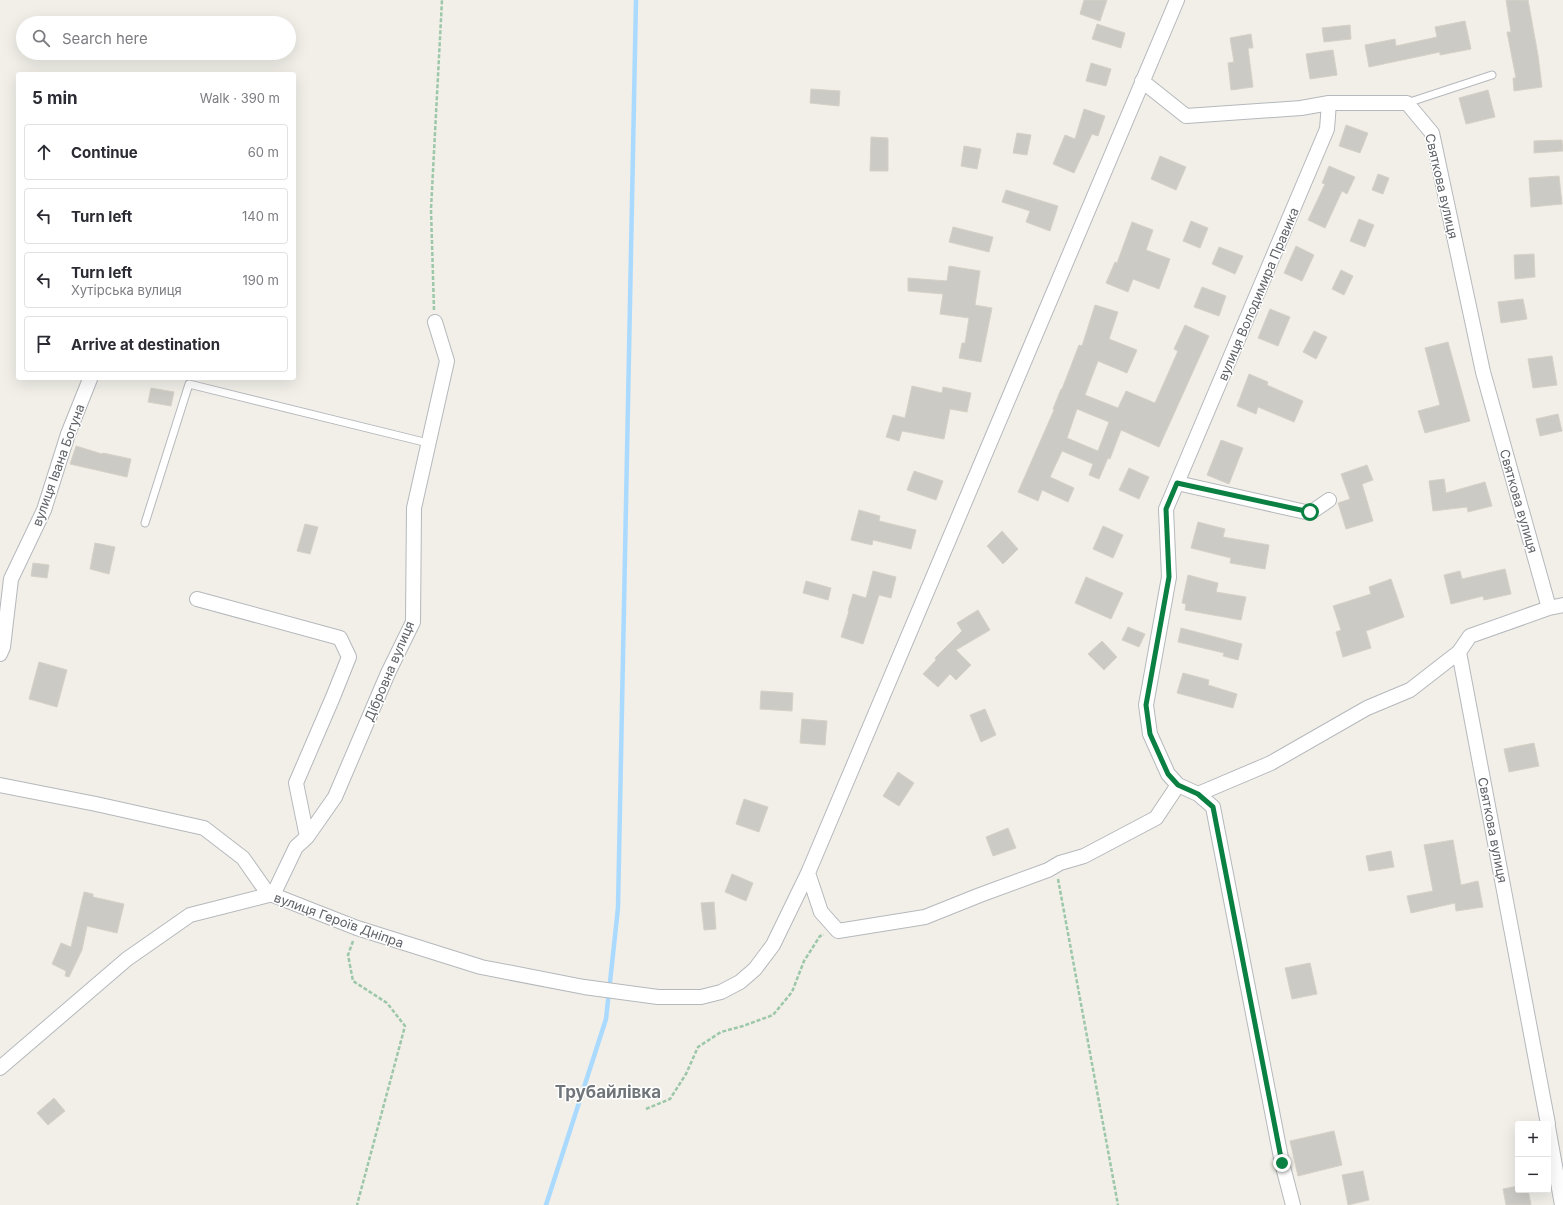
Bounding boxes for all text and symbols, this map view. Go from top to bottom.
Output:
search box [16,16,296,60]
icon: search [30,27,52,49]
text: Search here [62,29,148,48]
text: 5 min [32,88,78,108]
text: Walk · 390 m [200,90,280,106]
street label: Святкова вулиця [1422,132,1462,240]
icon: ahead [33,141,55,163]
text: Continue [71,143,138,162]
text: 60 m [248,144,279,160]
icon: left [33,205,55,227]
street label: вулиця Володимира Правика [1214,205,1302,383]
text: Turn left [71,207,132,226]
text: 140 m [242,208,279,224]
text: Turn left [71,263,132,282]
icon: left [33,269,55,291]
text: 190 m [242,272,279,288]
text: Хутірська вулиця [71,282,182,298]
icon: arrive [33,333,55,355]
text: Arrive at destination [71,335,220,354]
street label: вулиця Івана Богуна [28,402,88,528]
street label: Святкова вулиця [1497,447,1541,555]
route start [1301,503,1319,521]
street label: Дібровна вулиця [361,618,417,724]
street label: Святкова вулиця [1475,776,1511,884]
street label: вулиця Героїв Дніпра [272,889,406,951]
district label: Трубайлівка [555,1082,661,1102]
map controls [1515,1121,1551,1193]
button: + [1515,1121,1551,1157]
route end [1273,1154,1291,1172]
button: − [1515,1157,1551,1193]

